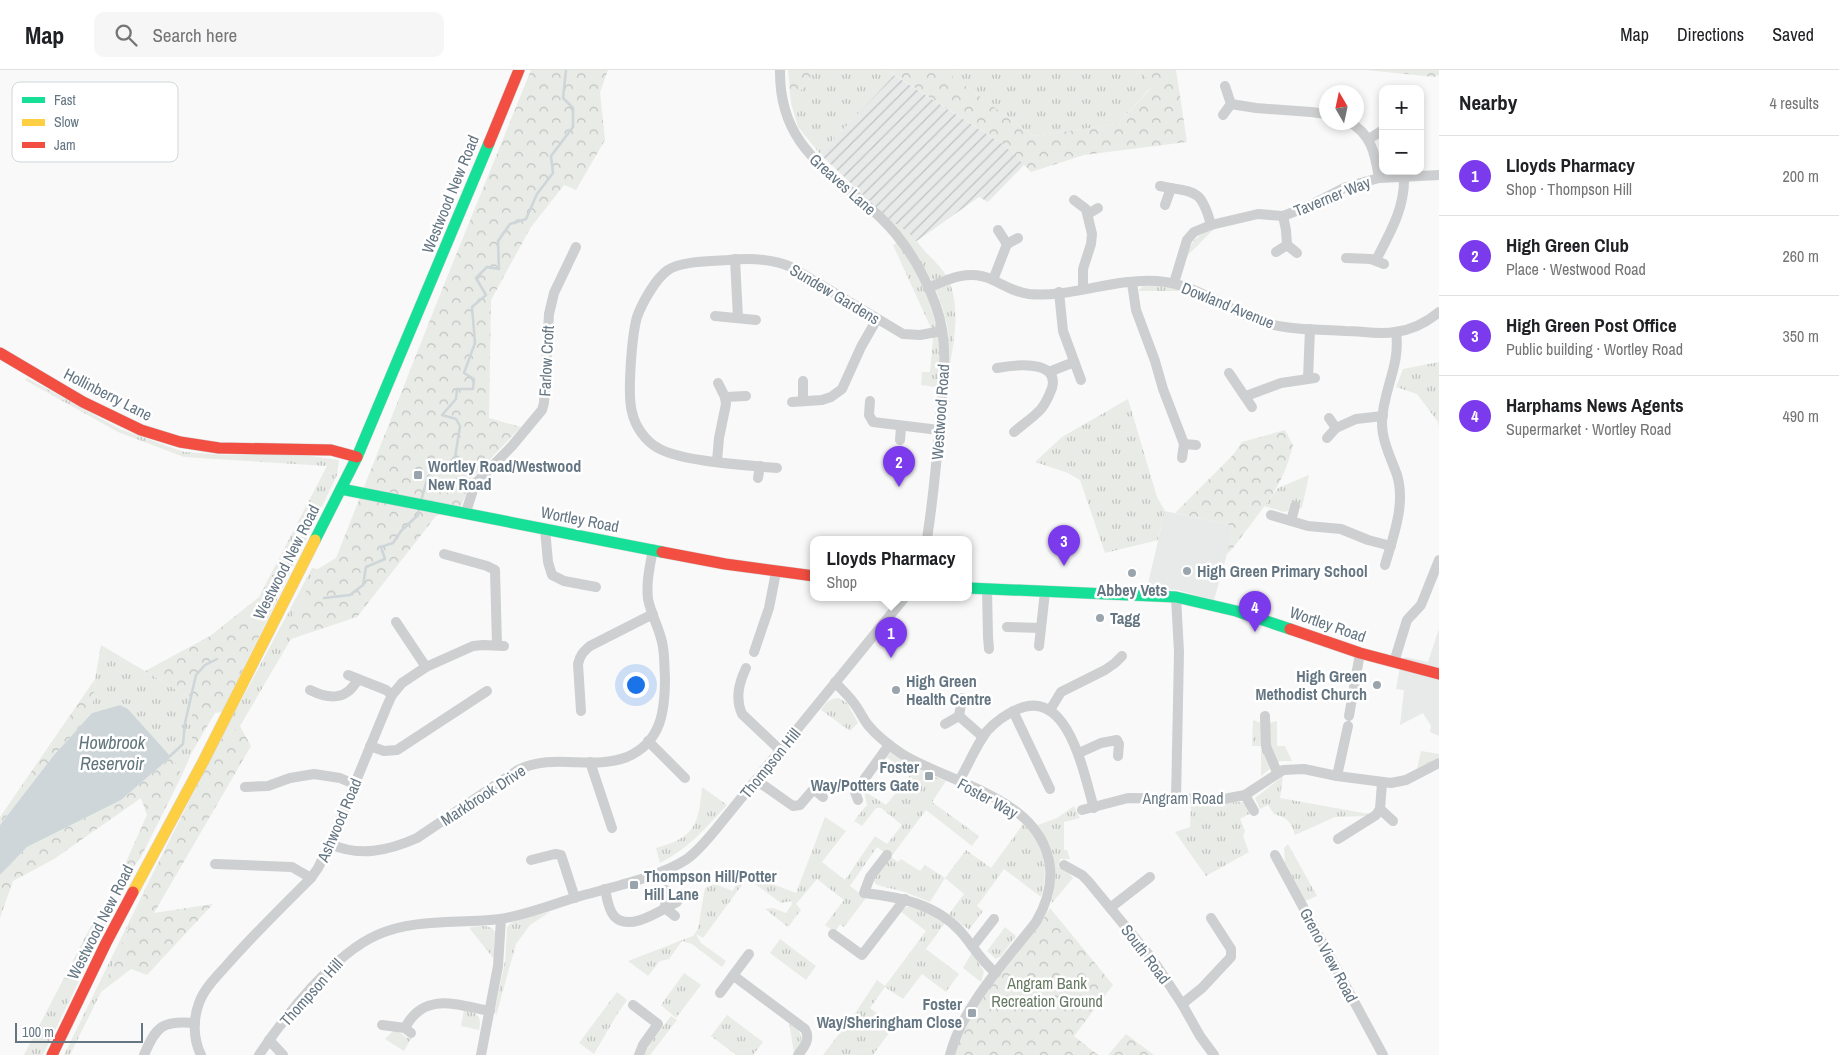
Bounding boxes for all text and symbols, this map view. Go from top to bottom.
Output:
search box [94,12,444,57]
text: Map [25,19,64,51]
icon: search [112,21,140,49]
text: Search here [152,22,237,48]
text: Map [1620,22,1649,47]
text: Directions [1677,22,1744,47]
text: Saved [1772,22,1814,47]
legend [12,82,178,162]
north arrow [1319,85,1364,130]
map controls [1379,85,1424,175]
button: + [1379,85,1424,130]
text: Nearby [1459,88,1517,117]
text: Fast [54,91,76,109]
text: 4 results [1769,92,1819,114]
text: Slow [54,113,80,131]
button: − [1379,130,1424,175]
street label: Westwood New Road [416,132,484,256]
text: Jam [54,136,76,154]
street label: Greaves Lane [805,148,881,220]
text: Lloyds Pharmacy [1506,152,1635,178]
text: 1 [1471,165,1479,187]
text: 200 m [1783,165,1819,187]
street label: Taverner Way [1290,171,1374,221]
text: Shop · Thompson Hill [1506,178,1632,200]
text: High Green Club [1506,232,1629,258]
text: 2 [1471,245,1479,267]
text: 260 m [1783,245,1819,267]
street label: Sundew Gardens [786,258,884,330]
text: Place · Westwood Road [1506,258,1646,280]
street label: Dowland Avenue [1178,276,1278,334]
text: High Green Post Office [1506,312,1677,338]
street label: Farlow Croft [533,325,559,397]
text: 3 [1471,325,1479,347]
text: 350 m [1783,325,1819,347]
text: Public building · Wortley Road [1506,338,1683,360]
street label: Hollinberry Lane [60,362,156,426]
street label: Westwood Road [926,363,954,461]
text: Harphams News Agents [1506,392,1684,418]
text: 4 [1471,405,1479,427]
text: 490 m [1783,405,1819,427]
text: Supermarket · Wortley Road [1506,418,1671,440]
pin: 2 [883,446,915,487]
place label: Wortley Road/Westwood New Road [428,455,581,495]
marker: Wortley Road/Westwood New Road [412,469,424,481]
street label: Westwood New Road [248,501,324,623]
street label: Wortley Road [539,501,621,537]
pin: 3 [1048,525,1080,566]
popup [810,536,972,601]
text: Lloyds Pharmacy [826,545,956,571]
place label: High Green Primary School [1197,560,1368,582]
marker: High Green Primary School [1181,565,1193,577]
marker: Abbey Vets [1126,567,1138,579]
text: Shop [826,571,857,593]
place label: Abbey Vets [1097,579,1167,601]
pin: 4 [1239,591,1271,632]
street label: Wortley Road [1287,601,1369,647]
place label: Tagg [1110,607,1140,629]
marker: Tagg [1094,612,1106,624]
pin: 1 [875,617,907,658]
place label: High Green Methodist Church [1255,665,1367,705]
place label: High Green Health Centre [906,670,991,710]
your location [623,672,649,698]
marker: High Green Methodist Church [1371,679,1383,691]
marker: High Green Health Centre [890,684,902,696]
street label: Thompson Hill [735,723,805,803]
water label: Howbrook Reservoir [79,730,146,776]
place label: Foster Way/Potters Gate [811,756,920,796]
street label: Markbrook Drive [436,759,530,831]
marker: Foster Way/Potters Gate [923,770,935,782]
street label: Foster Way [954,772,1023,824]
street label: Ashwood Road [311,775,367,866]
street label: Angram Road [1142,787,1223,809]
street label: Westwood New Road [62,861,138,983]
place label: Thompson Hill/Potter Hill Lane [644,865,778,905]
marker: Thompson Hill/Potter Hill Lane [628,879,640,891]
street label: Greno View Road [1295,904,1363,1006]
street label: South Road [1116,920,1176,988]
street label: Thompson Hill [275,953,348,1031]
park label: Angram Bank Recreation Ground [991,972,1103,1012]
place label: Foster Way/Sheringham Close [817,993,963,1033]
marker: Foster Way/Sheringham Close [966,1007,978,1019]
scale bar [15,1020,142,1043]
text: 100 m [22,1023,54,1041]

